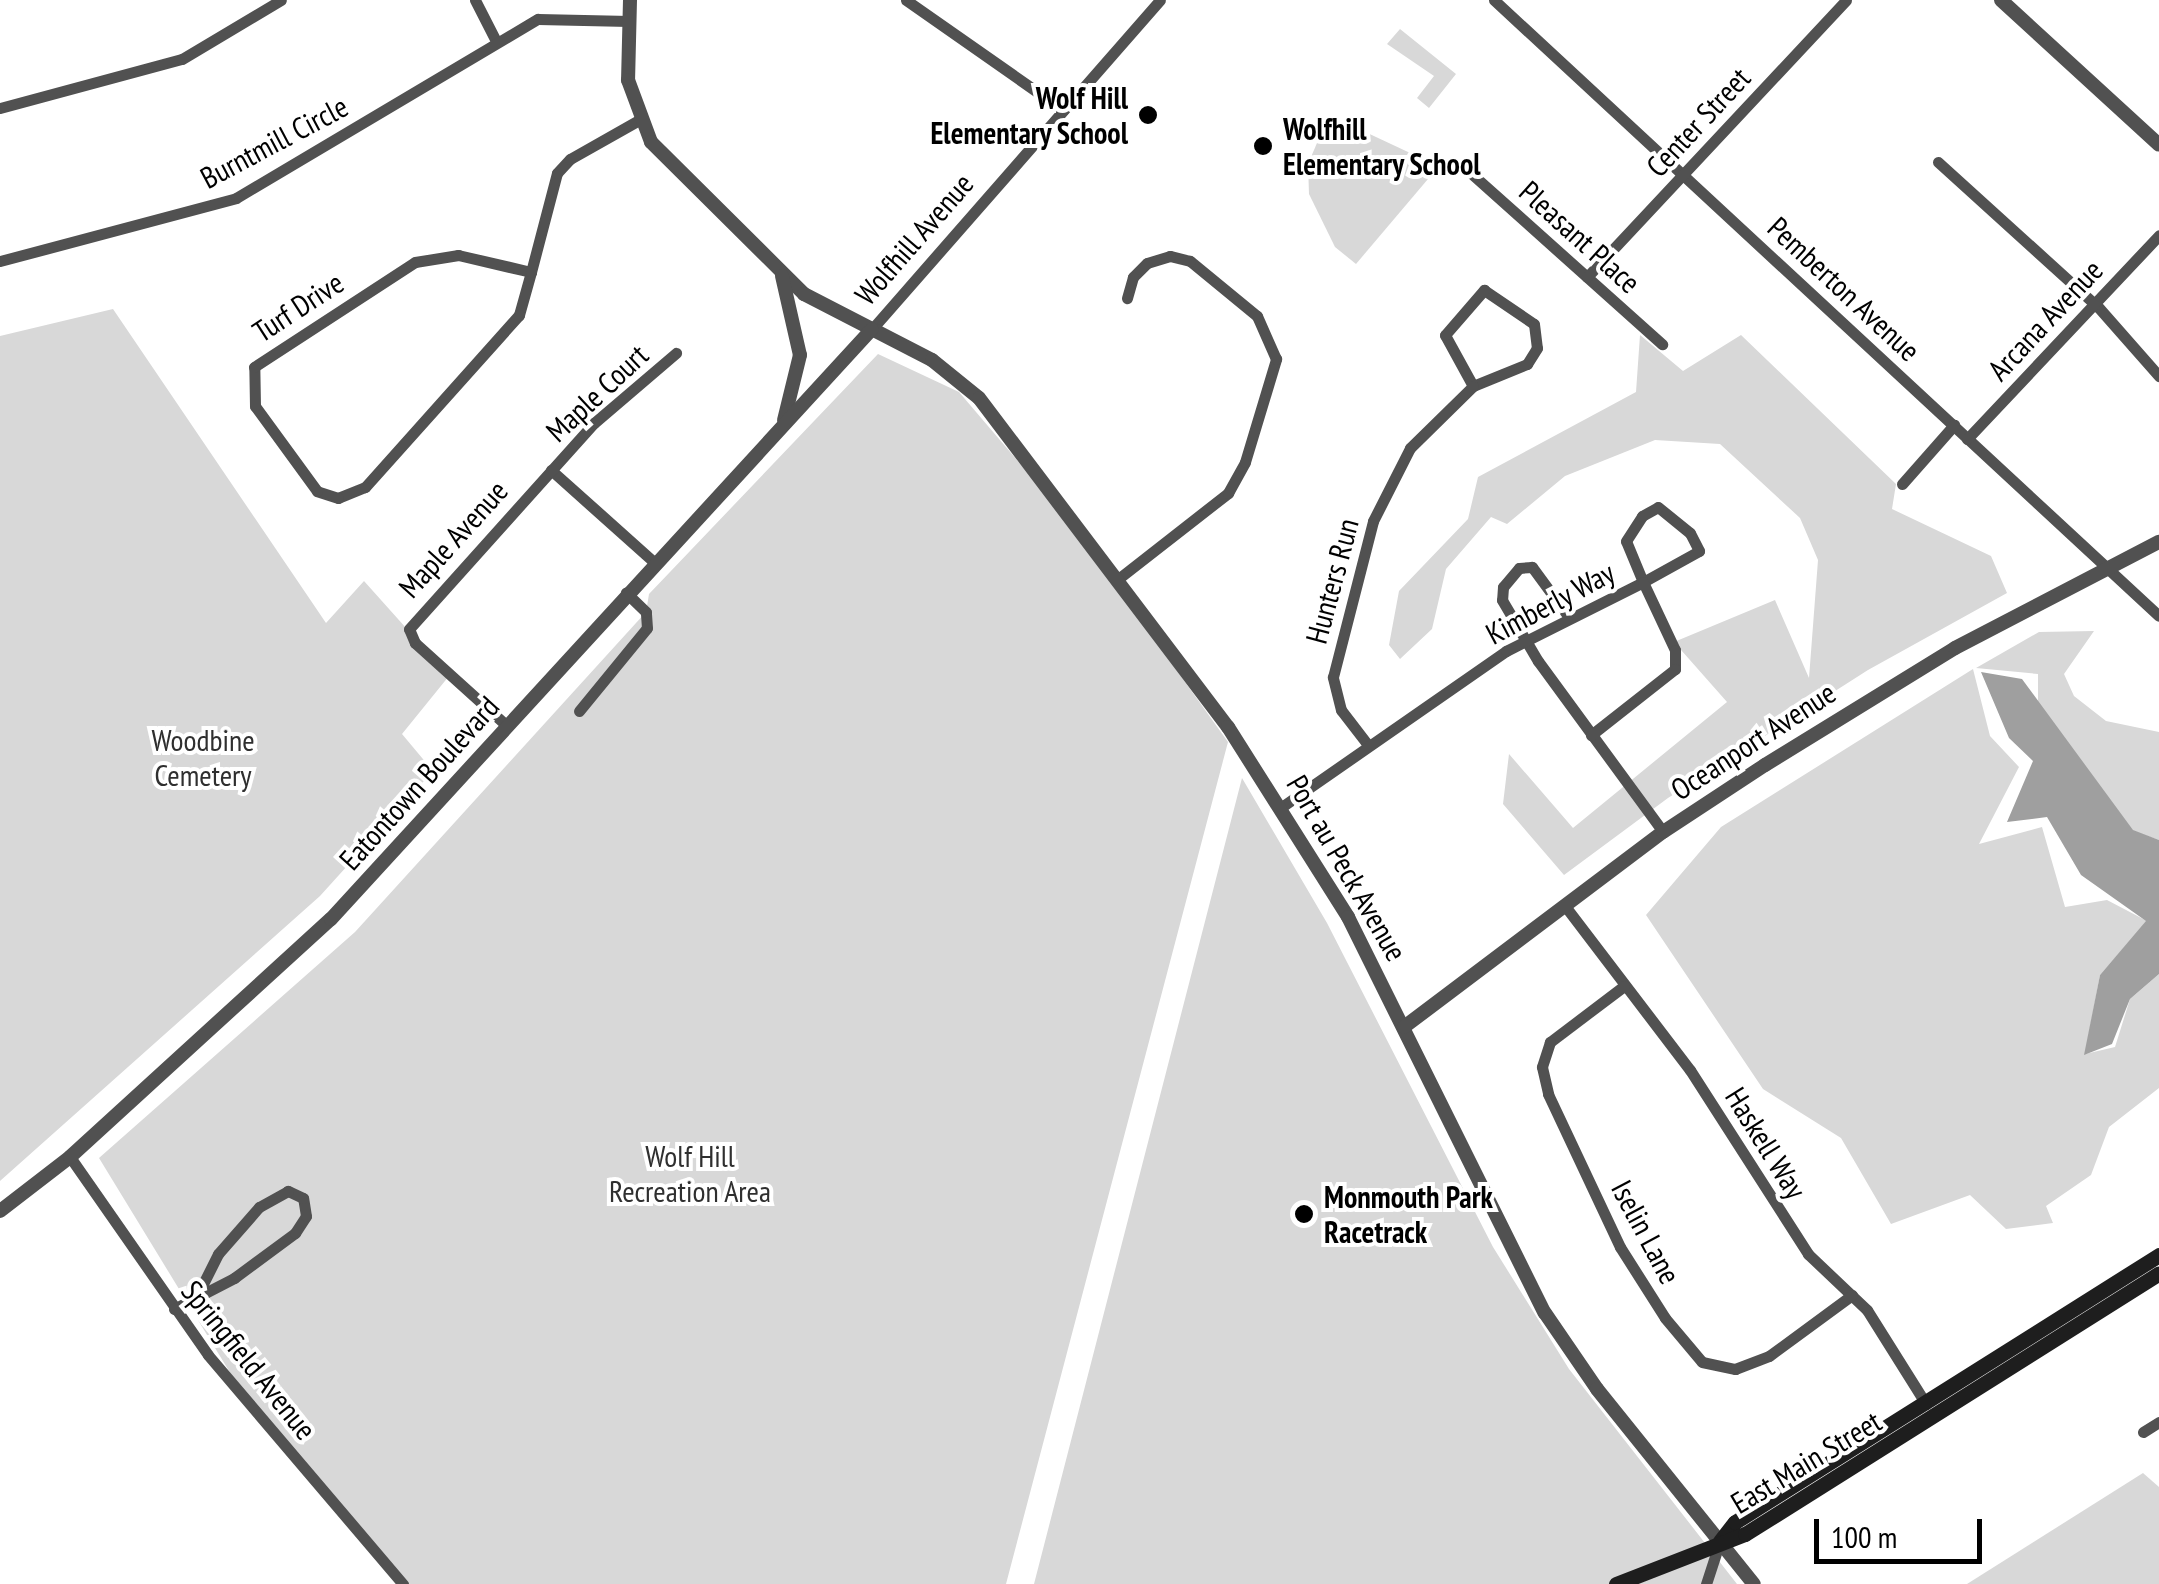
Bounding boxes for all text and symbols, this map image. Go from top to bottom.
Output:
street label: Center Street [1639,60,1757,184]
place label: Wolf Hill Elementary School [930,80,1128,150]
street label: Burntmill Circle [194,88,354,196]
marker: Wolf Hill Elementary School [1137,104,1159,126]
place label: Wolfhill Elementary School [1283,111,1481,182]
marker: Wolfhill Elementary School [1252,135,1274,157]
street label: Wolfhill Avenue [847,166,981,312]
street label: Pleasant Place [1512,173,1648,301]
street label: Pemberton Avenue [1760,209,1928,369]
street label: Arcana Avenue [1980,252,2110,388]
street label: Turf Drive [246,264,350,350]
street label: Maple Court [539,337,655,449]
street label: Maple Avenue [391,473,515,605]
street label: Hunters Run [1298,515,1366,647]
street label: Kimberly Way [1479,554,1621,652]
street label: Oceanport Avenue [1664,674,1842,808]
street label: Eatontown Boulevard [332,689,506,877]
park label: Woodbine Cemetery [151,722,255,792]
street label: Port au Peck Avenue [1279,768,1415,968]
street label: Haskell Way [1718,1081,1814,1205]
park label: Wolf Hill Recreation Area [609,1138,771,1208]
street label: Iselin Lane [1604,1174,1688,1290]
place label: Monmouth Park Racetrack [1324,1179,1493,1250]
marker: Monmouth Park Racetrack [1293,1203,1315,1225]
street label: Springfield Avenue [174,1273,324,1447]
street label: East Main Street [1724,1403,1888,1521]
scale bar [1819,1499,1986,1561]
text: 100 m [1831,1517,1897,1556]

